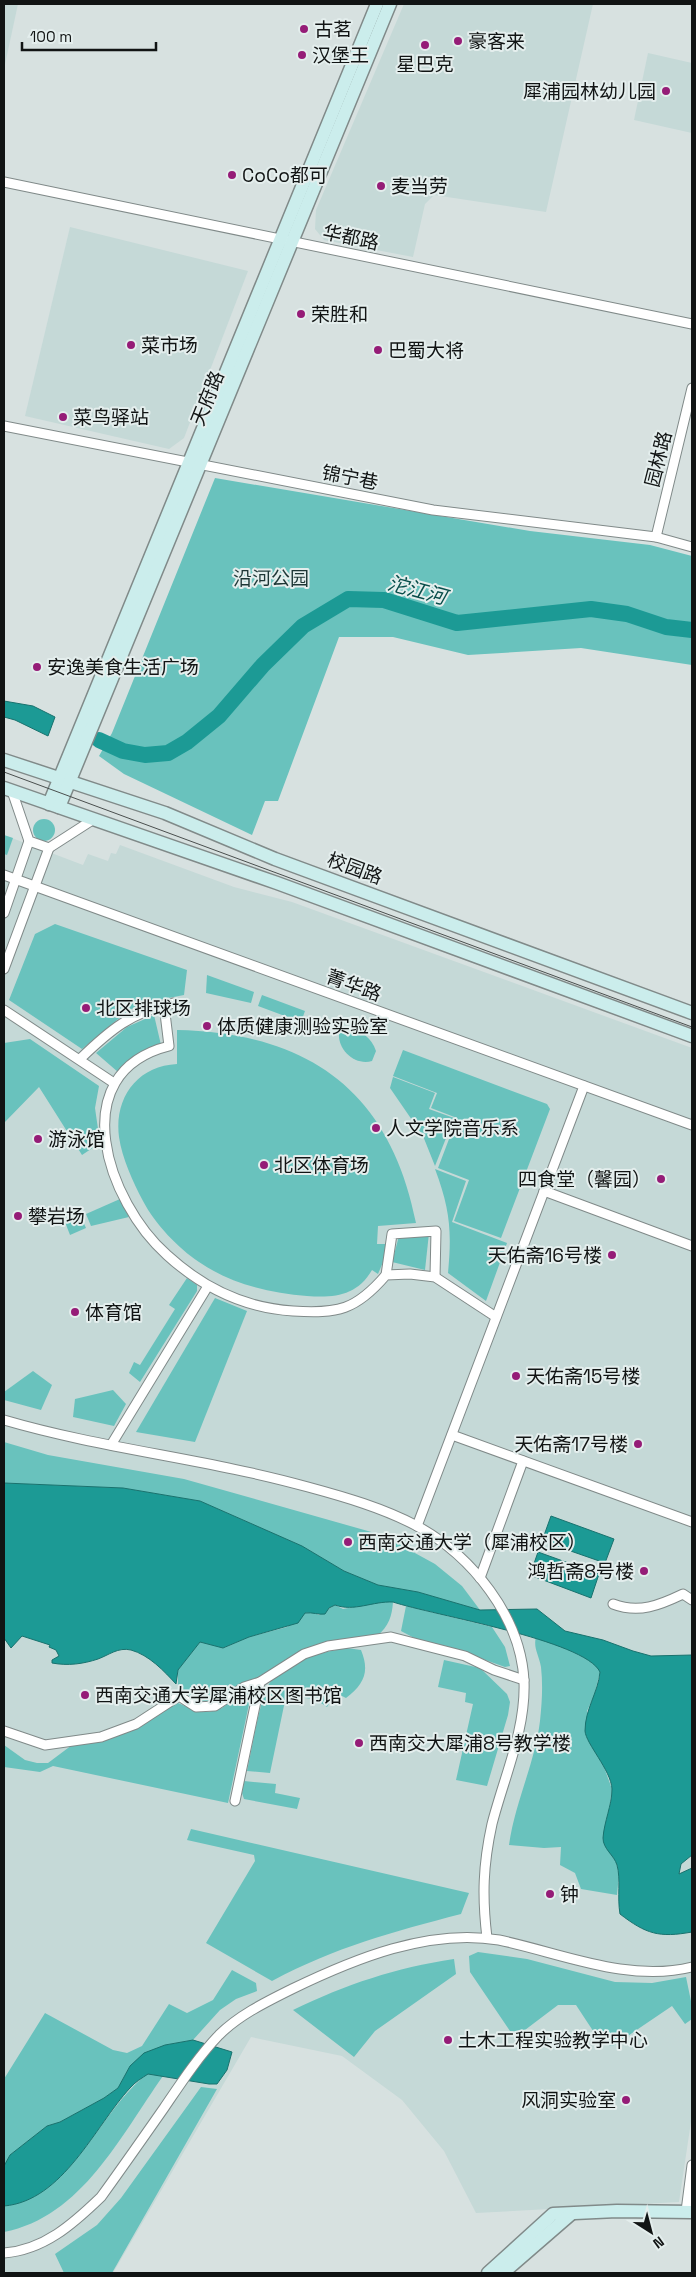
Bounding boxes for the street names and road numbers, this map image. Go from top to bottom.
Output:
street label: 华都路 [320,219,381,256]
street label: 天府路 [185,367,230,429]
street label: 园林路 [639,428,678,490]
street label: 锦宁巷 [320,460,380,495]
street label: 校园路 [324,847,386,890]
street label: 菁华路 [323,964,385,1007]

